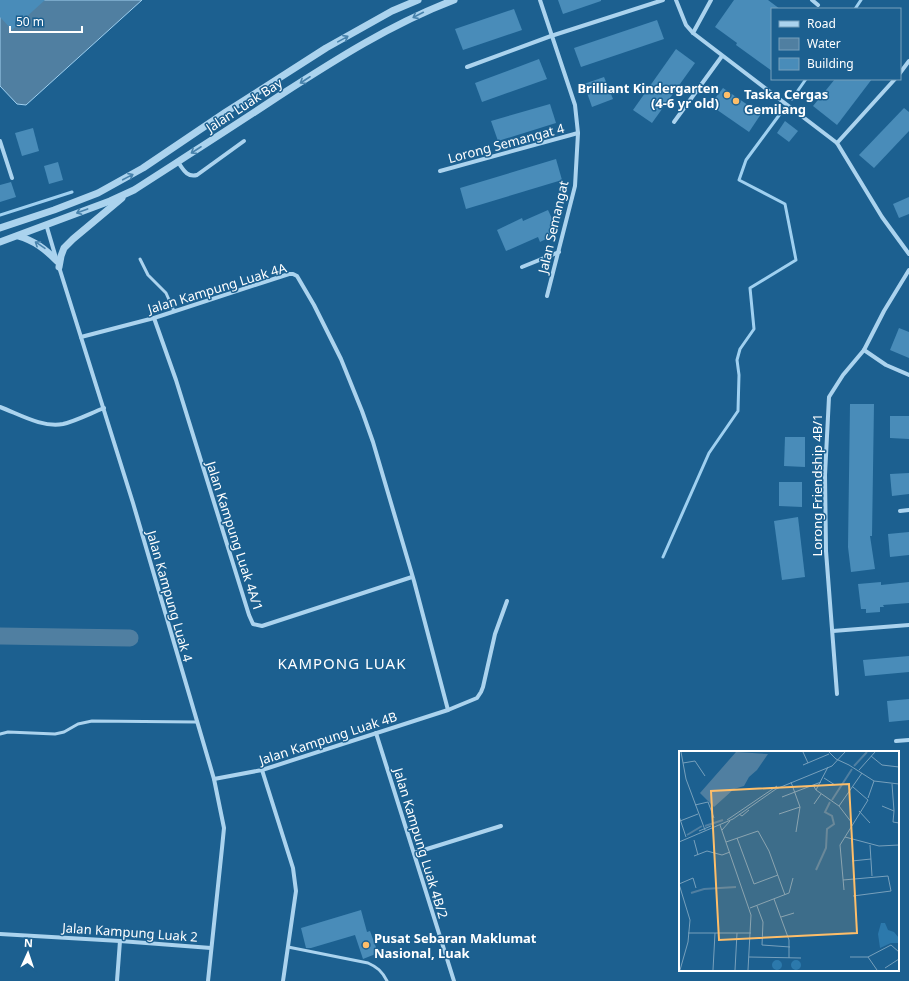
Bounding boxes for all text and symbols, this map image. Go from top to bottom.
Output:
scale bar [10,8,82,34]
legend [771,8,901,80]
one-way arrow [412,12,424,19]
text: 50 m [16,13,44,30]
text: Road [807,15,836,32]
one-way arrow [337,34,349,42]
text: Water [807,35,841,52]
text: Building [807,55,854,72]
street label: Jalan Luak Bay [201,73,286,138]
one-way arrow [299,76,311,84]
place label: Brilliant Kindergarten (4-6 yr old) [577,79,719,112]
place label: Taska Cergas Gemilang [744,85,828,118]
marker: Brilliant Kindergarten (4-6 yr old) [722,90,732,100]
marker: Taska Cergas Gemilang [731,96,741,106]
street label: Lorong Semangat 4 [446,119,567,167]
one-way arrow [191,146,202,154]
one-way arrow [121,172,133,180]
street label: Jalan Semangat [533,178,573,277]
one-way arrow [76,208,88,216]
one-way arrow [34,241,45,250]
street label: Jalan Kampung Luak 4A [144,258,289,318]
street label: Lorong Friendship 4B/1 [808,413,826,557]
street label: Jalan Kampung Luak 4A/1 [202,457,268,613]
street label: Jalan Kampung Luak 4 [142,526,198,664]
district label: KAMPONG LUAK [278,653,406,673]
street label: Jalan Kampung Luak 4B [255,707,399,769]
inset map [679,751,899,971]
street label: Jalan Kampung Luak 4B/2 [389,764,452,920]
street label: Jalan Kampung Luak 2 [60,918,198,946]
place label: Pusat Sebaran Maklumat Nasional, Luak [374,929,537,962]
north arrow [8,933,48,973]
text: N [24,935,33,950]
marker: Pusat Sebaran Maklumat Nasional, Luak [361,940,371,950]

